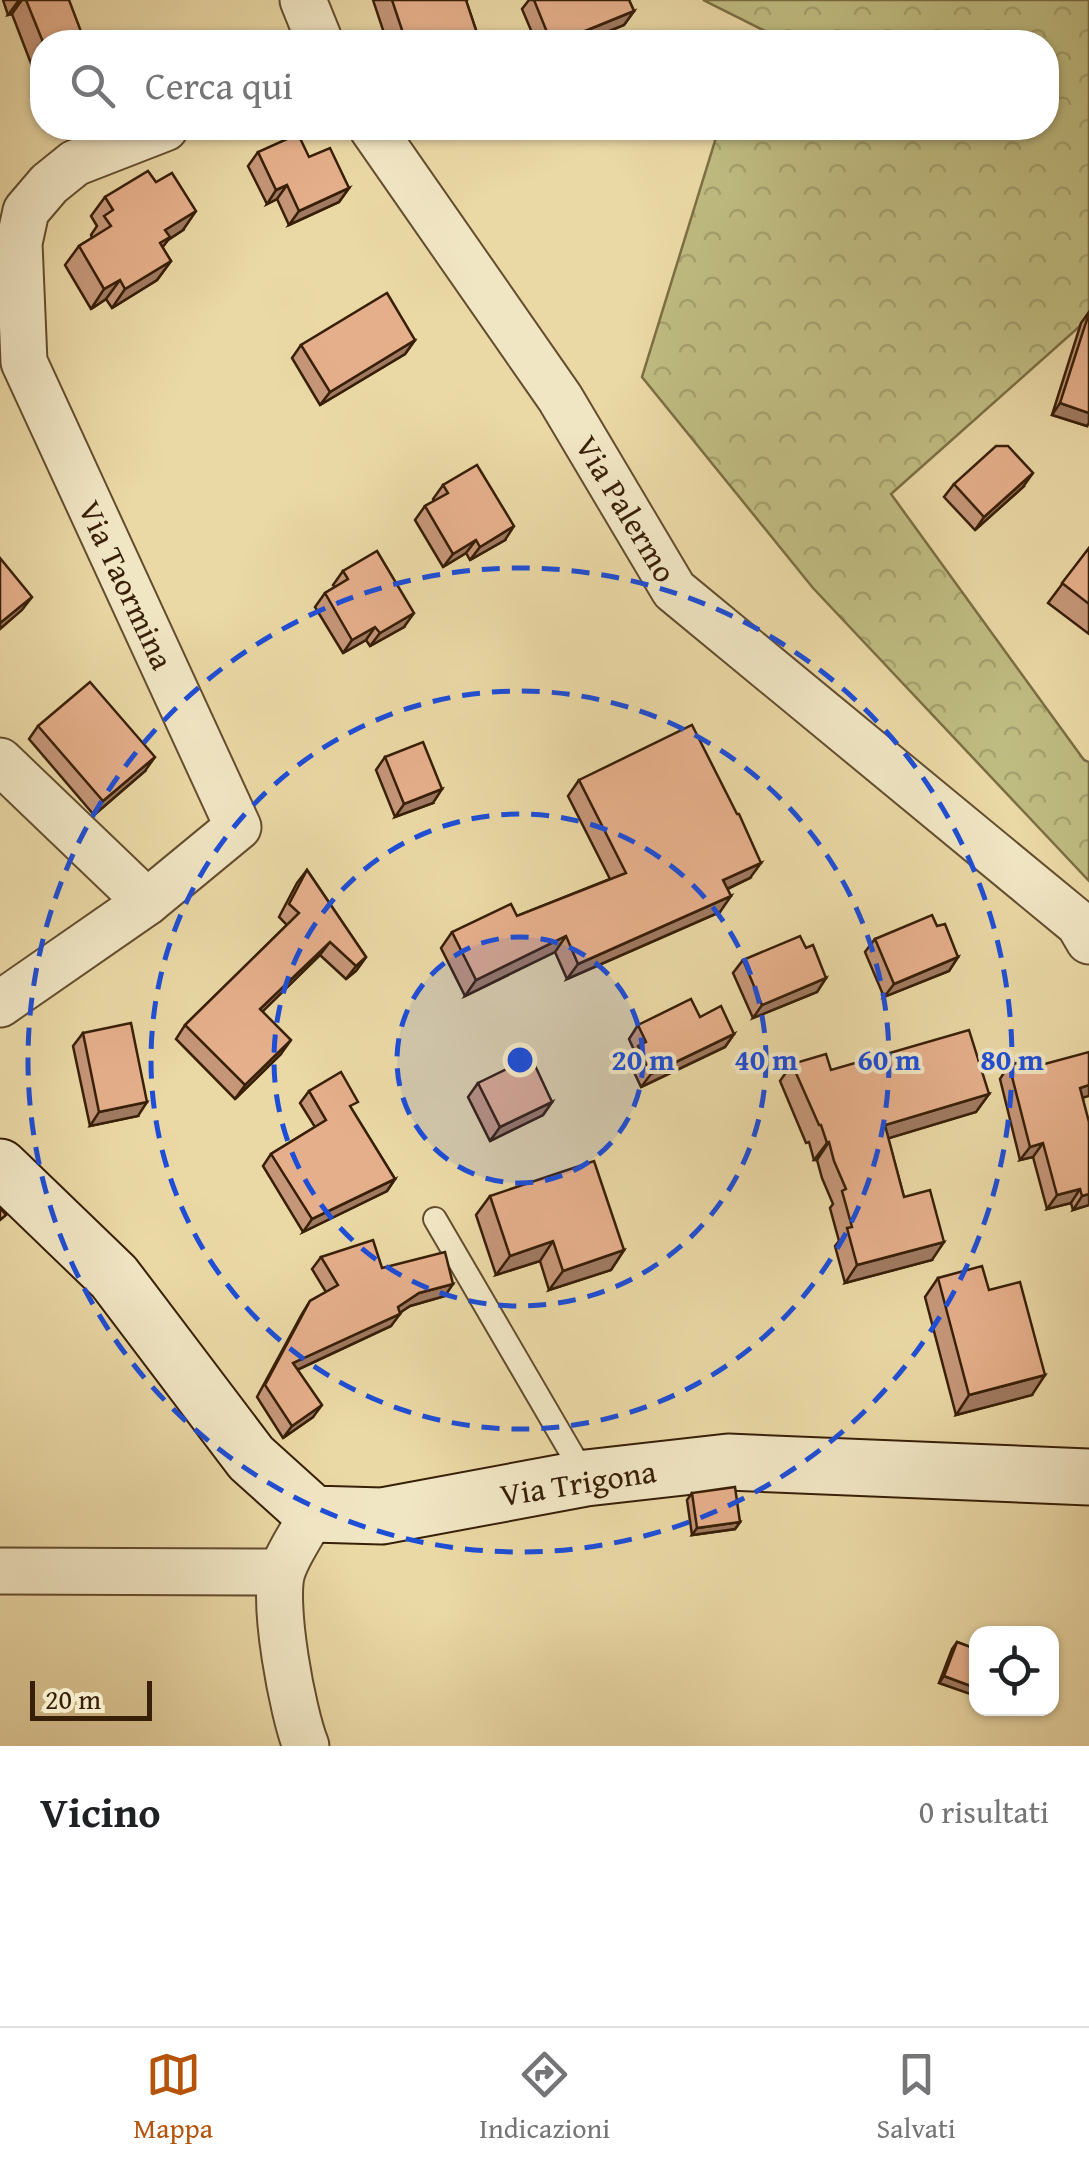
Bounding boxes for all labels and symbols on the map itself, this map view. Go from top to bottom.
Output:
street label: Via Palermo [564,426,689,591]
street label: Via Taormina [67,493,186,677]
text: 20 m [611,1037,675,1081]
text: 40 m [734,1037,798,1081]
text: 60 m [857,1037,921,1081]
text: 80 m [980,1037,1044,1081]
centre of rings [502,1042,538,1078]
street label: Via Trigona [496,1447,659,1518]
scale bar [30,1676,152,1720]

